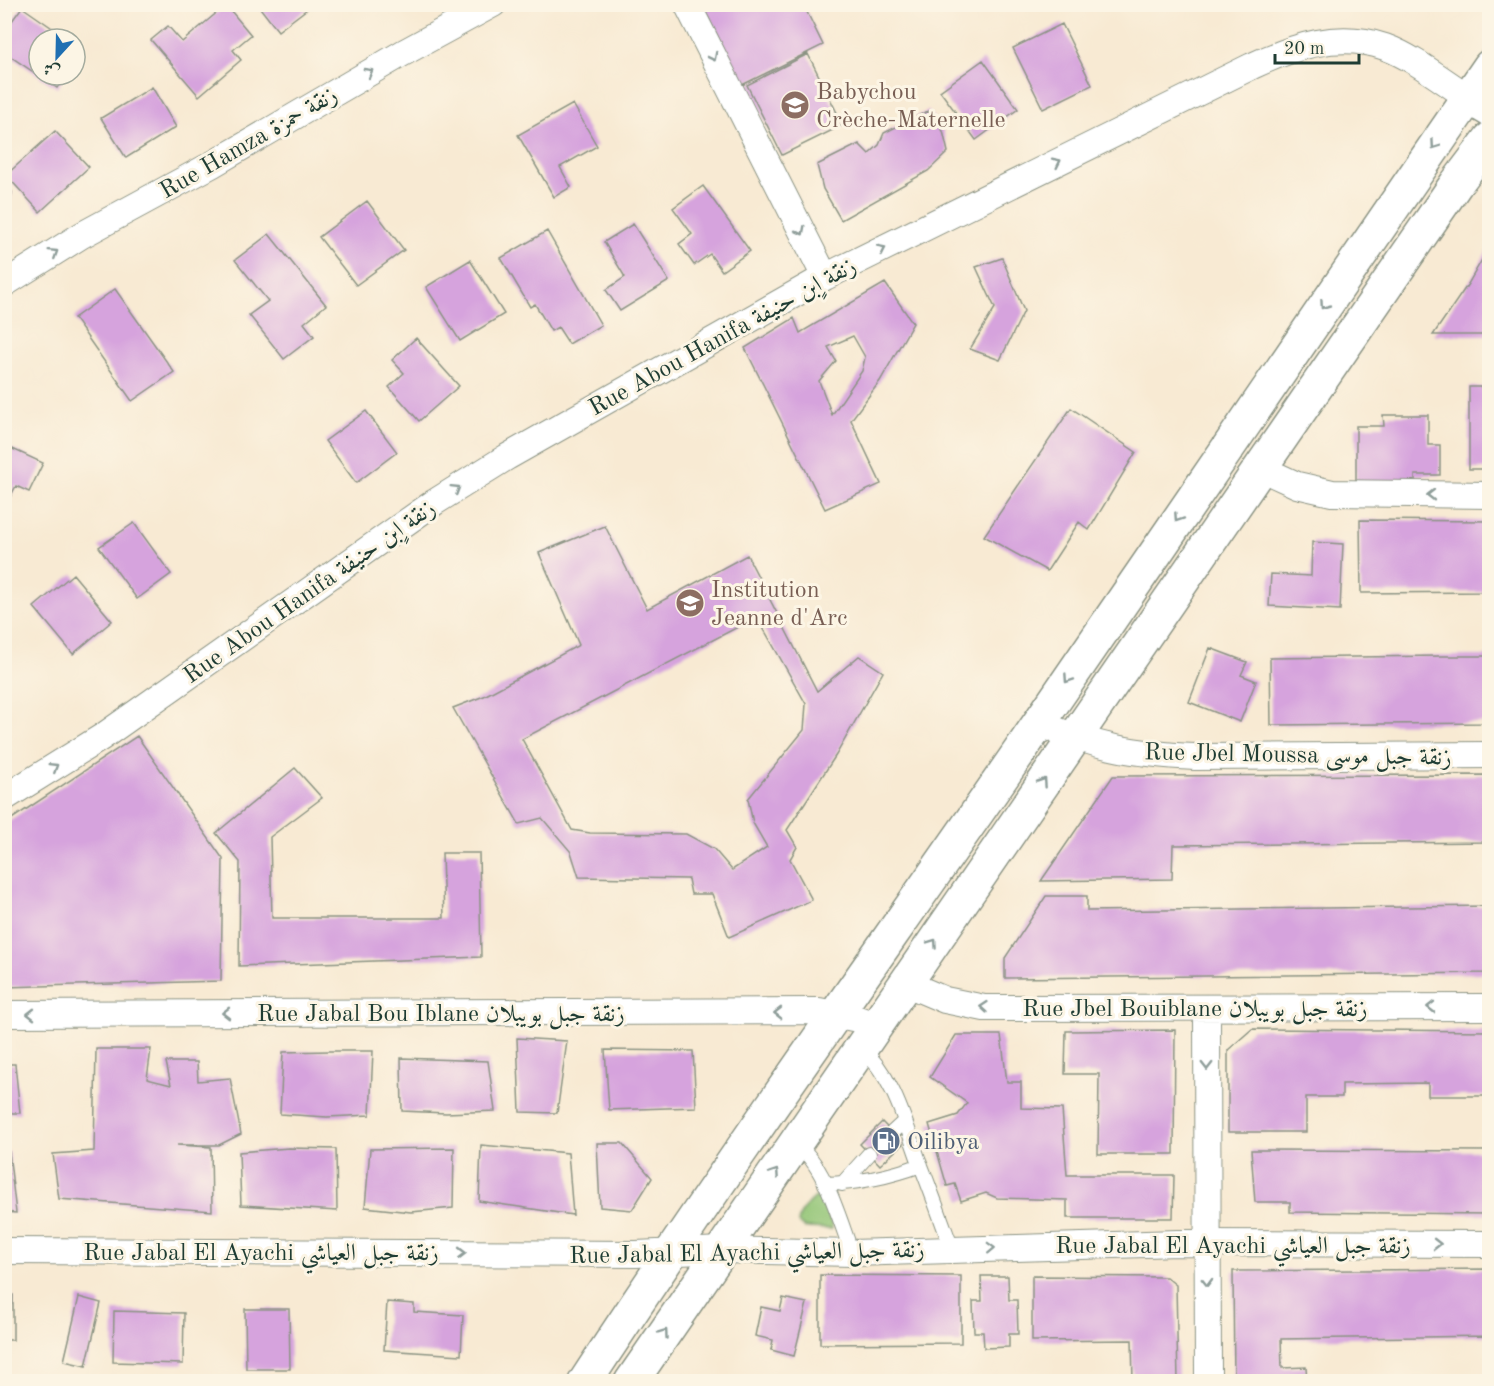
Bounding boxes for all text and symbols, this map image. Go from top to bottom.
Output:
north arrow [27,27,87,87]
scale bar [1275,27,1359,65]
text: 20 m [1284,40,1324,58]
one-way arrow [706,50,717,61]
text: ش [42,59,62,79]
one-way arrow [363,68,373,80]
place label: Babychou Crèche-Maternelle [816,81,1006,133]
street label: Rue Hamza زنقة حمزة [156,83,342,205]
school or university icon: Babychou Crèche-Maternelle [779,89,811,121]
one-way arrow [1431,138,1442,149]
one-way arrow [1050,158,1061,170]
one-way arrow [794,224,806,235]
one-way arrow [875,244,886,256]
one-way arrow [48,248,58,260]
street label: Rue Abou Hanifa زنقة اٍبن حنيفة [586,254,863,425]
one-way arrow [1320,299,1331,310]
one-way arrow [450,484,460,496]
one-way arrow [1427,489,1436,501]
street label: Rue Abou Hanifa زنقة اٍبن حنيفة [180,496,443,692]
one-way arrow [1174,511,1185,522]
place label: Institution Jeanne d'Arc [711,579,847,631]
school or university icon: Institution Jeanne d'Arc [674,587,706,619]
one-way arrow [1065,673,1076,684]
street label: Rue Jbel Moussa زنقة جبل موسى [1144,741,1452,774]
one-way arrow [47,763,58,774]
one-way arrow [1036,778,1047,789]
one-way arrow [926,939,937,950]
street label: Rue Jbel Bouiblane زنقة جبل بويبلان [1022,998,1368,1025]
one-way arrow [980,1001,989,1014]
one-way arrow [1427,1001,1436,1013]
street label: Rue Jabal Bou Iblane زنقة جبل بويبلان [257,1003,625,1030]
one-way arrow [221,1007,230,1019]
one-way arrow [773,1007,782,1019]
one-way arrow [26,1008,35,1020]
one-way arrow [1201,1062,1213,1071]
fuel station icon: Oilibya [870,1125,902,1157]
place label: Oilibya [907,1131,979,1155]
one-way arrow [768,1168,779,1179]
street label: Rue Jabal El Ayachi زنقة جبل العياشي [1055,1235,1411,1267]
one-way arrow [1433,1238,1442,1250]
street label: Rue Jabal El Ayachi زنقة جبل العياشي [569,1239,925,1277]
street label: Rue Jabal El Ayachi زنقة جبل العياشي [83,1242,439,1274]
one-way arrow [986,1242,995,1255]
one-way arrow [457,1247,466,1259]
one-way arrow [1200,1277,1213,1286]
one-way arrow [657,1329,668,1340]

